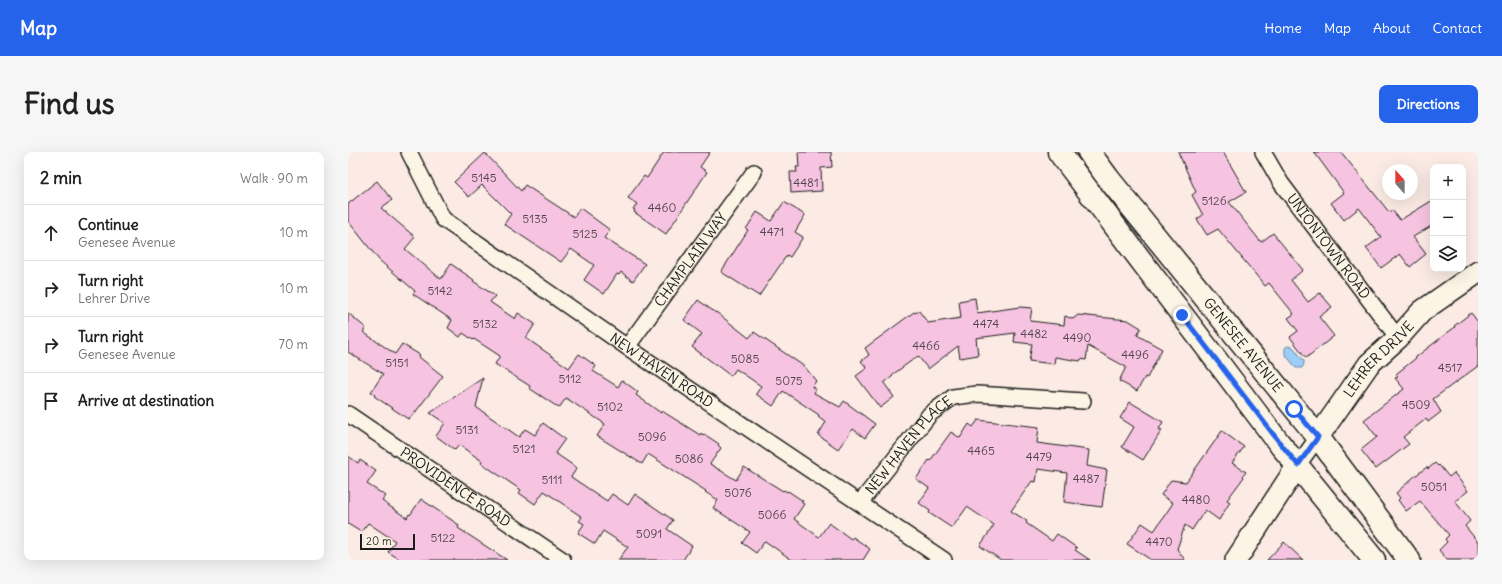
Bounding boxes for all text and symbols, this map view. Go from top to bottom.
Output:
text: Map [20,16,57,40]
text: Home [1264,19,1302,37]
text: Map [1324,19,1351,37]
text: About [1373,19,1411,37]
text: Contact [1433,19,1482,37]
button: Directions [1379,85,1478,123]
text: Find us [24,86,115,122]
north arrow [1382,164,1418,200]
map controls [1430,164,1466,272]
button: + [1430,164,1466,200]
text: 2 min [40,167,82,189]
text: Walk · 90 m [240,170,308,187]
house number: 5145 [471,170,497,185]
house number: 4481 [793,175,819,190]
street label: UNIONTOWN ROAD [1283,190,1374,303]
house number: 5126 [1201,193,1227,208]
house number: 4460 [648,200,676,215]
button: − [1430,200,1466,236]
street label: CHAMPLAIN WAY [650,209,731,310]
house number: 5135 [522,211,548,226]
text: Continue [78,215,139,234]
icon: ahead [40,222,62,244]
text: 10 m [280,224,308,241]
house number: 4471 [760,224,784,239]
house number: 5125 [572,226,598,241]
text: Genesee Avenue [78,234,176,251]
button: layers [1430,236,1466,272]
text: Turn right [78,271,143,290]
icon: right [40,278,62,300]
text: 10 m [280,280,308,297]
house number: 5142 [427,283,453,298]
text: Lehrer Drive [78,290,150,307]
street label: GENESEE AVENUE [1200,294,1287,396]
route end [1173,306,1191,324]
house number: 5132 [472,316,498,331]
house number: 4474 [973,316,999,331]
street label: LEHRER DRIVE [1339,317,1418,401]
house number: 4482 [1020,326,1048,341]
text: Turn right [78,327,143,346]
street label: NEW HAVEN ROAD [606,329,717,412]
house number: 4490 [1063,330,1091,345]
icon: right [40,334,62,356]
text: 70 m [279,336,308,353]
house number: 4466 [912,338,940,353]
text: Genesee Avenue [78,346,176,363]
house number: 4496 [1121,347,1149,362]
house number: 5085 [731,351,759,366]
house number: 5151 [385,355,409,370]
house number: 4517 [1438,360,1462,375]
house number: 5112 [558,371,582,386]
house number: 5075 [775,373,803,388]
icon: arrive [40,390,62,412]
text: Arrive at destination [78,391,214,410]
street label: NEW HAVEN PLACE [861,392,956,498]
house number: 4509 [1402,397,1430,412]
house number: 5102 [597,399,623,414]
route start [1285,400,1303,418]
house number: 5131 [455,422,479,437]
house number: 5096 [638,429,666,444]
house number: 5121 [512,441,536,456]
street label: PROVIDENCE ROAD [397,443,514,531]
house number: 4465 [967,443,995,458]
house number: 4479 [1026,449,1052,464]
house number: 5086 [675,451,703,466]
house number: 4487 [1073,471,1099,486]
house number: 5111 [541,472,563,487]
house number: 5051 [1421,479,1447,494]
house number: 5076 [724,485,752,500]
house number: 4480 [1182,492,1210,507]
house number: 5066 [758,507,786,522]
house number: 5091 [636,526,662,541]
house number: 5122 [431,530,456,545]
scale bar [360,532,415,551]
text: 20 m [366,534,392,548]
house number: 4470 [1145,534,1173,549]

